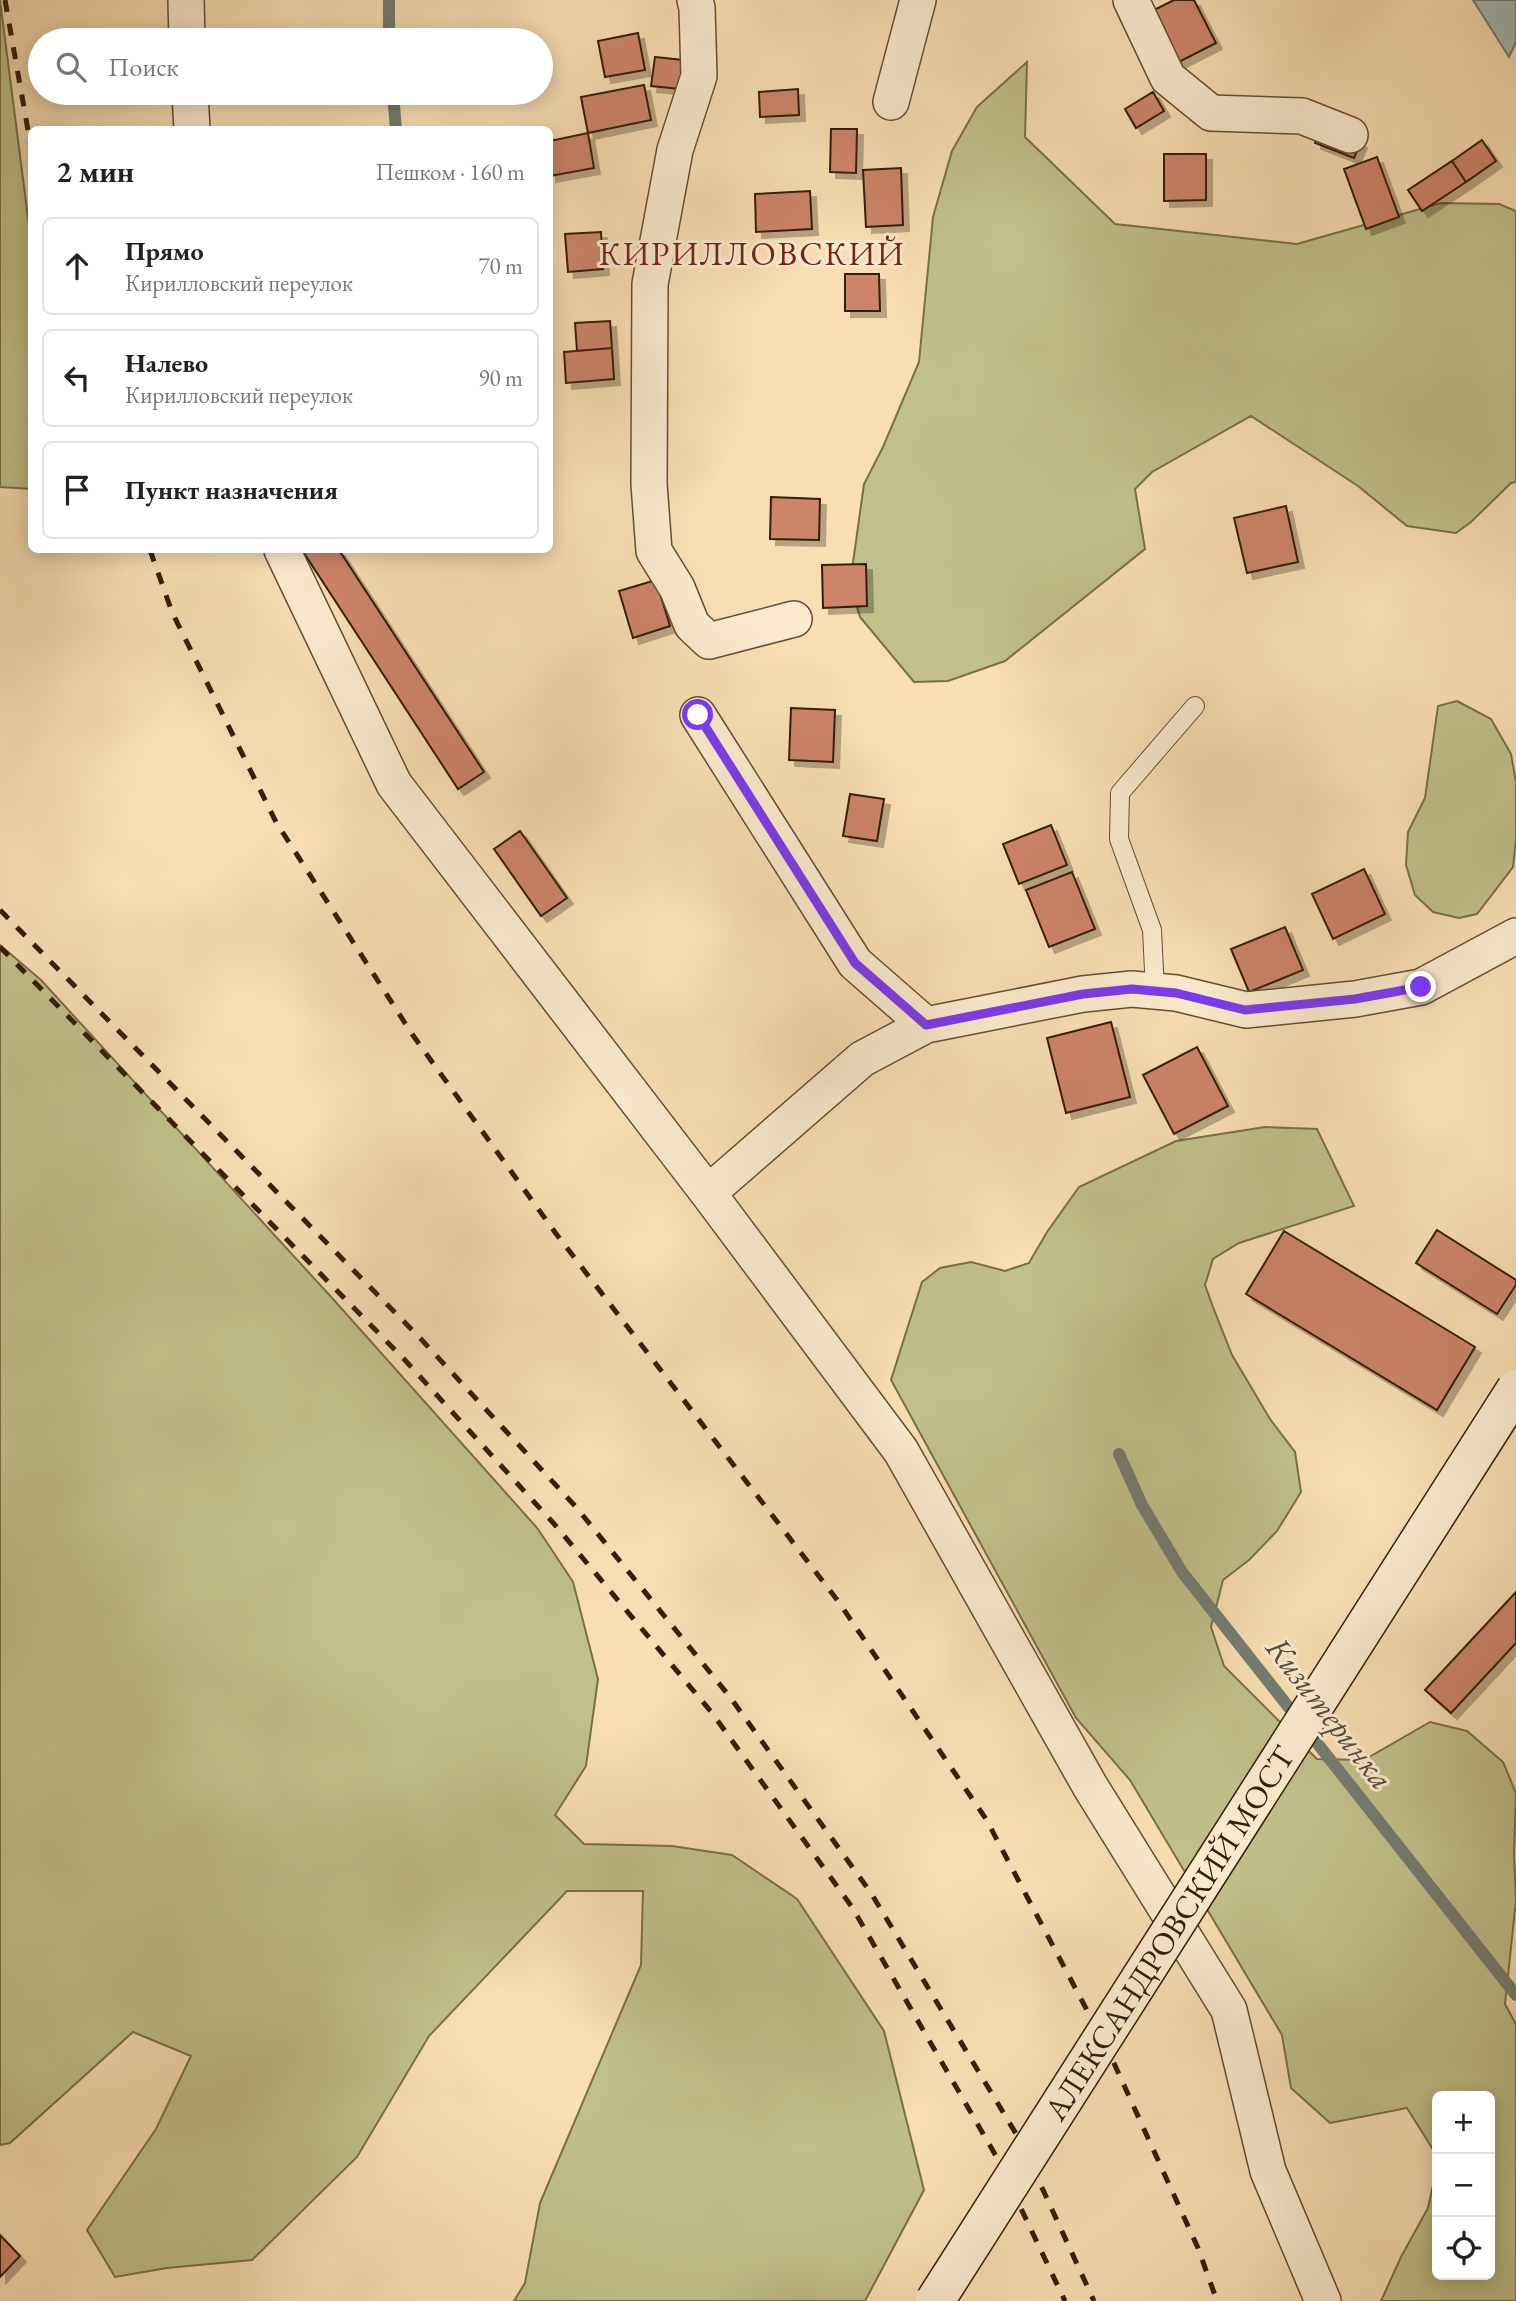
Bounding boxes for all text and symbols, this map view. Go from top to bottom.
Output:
search box [28,28,553,105]
icon: search [52,48,90,86]
text: Поиск [108,50,179,84]
text: 2 мин [56,152,134,191]
text: Пешком · 160 m [376,157,525,187]
district label: КИРИЛЛОВСКИЙ [599,232,905,275]
text: Прямо [125,234,204,268]
icon: ahead [58,247,96,285]
text: 70 m [478,251,523,281]
text: Кирилловский переулок [125,268,353,298]
text: Налево [125,346,208,380]
icon: left [58,359,96,397]
text: 90 m [478,363,523,393]
text: Кирилловский переулок [125,380,353,410]
icon: arrive [58,471,96,509]
text: Пункт назначения [125,473,338,507]
route start [682,699,713,730]
route end [1405,971,1436,1002]
water label: Кизитеринка [1256,1627,1403,1798]
street label: АЛЕКСАНДРОВСКИЙ МОСТ [1034,1738,1304,2129]
map controls [1432,2091,1495,2280]
button: + [1432,2091,1495,2154]
button: − [1432,2154,1495,2217]
button: locate [1432,2217,1495,2280]

